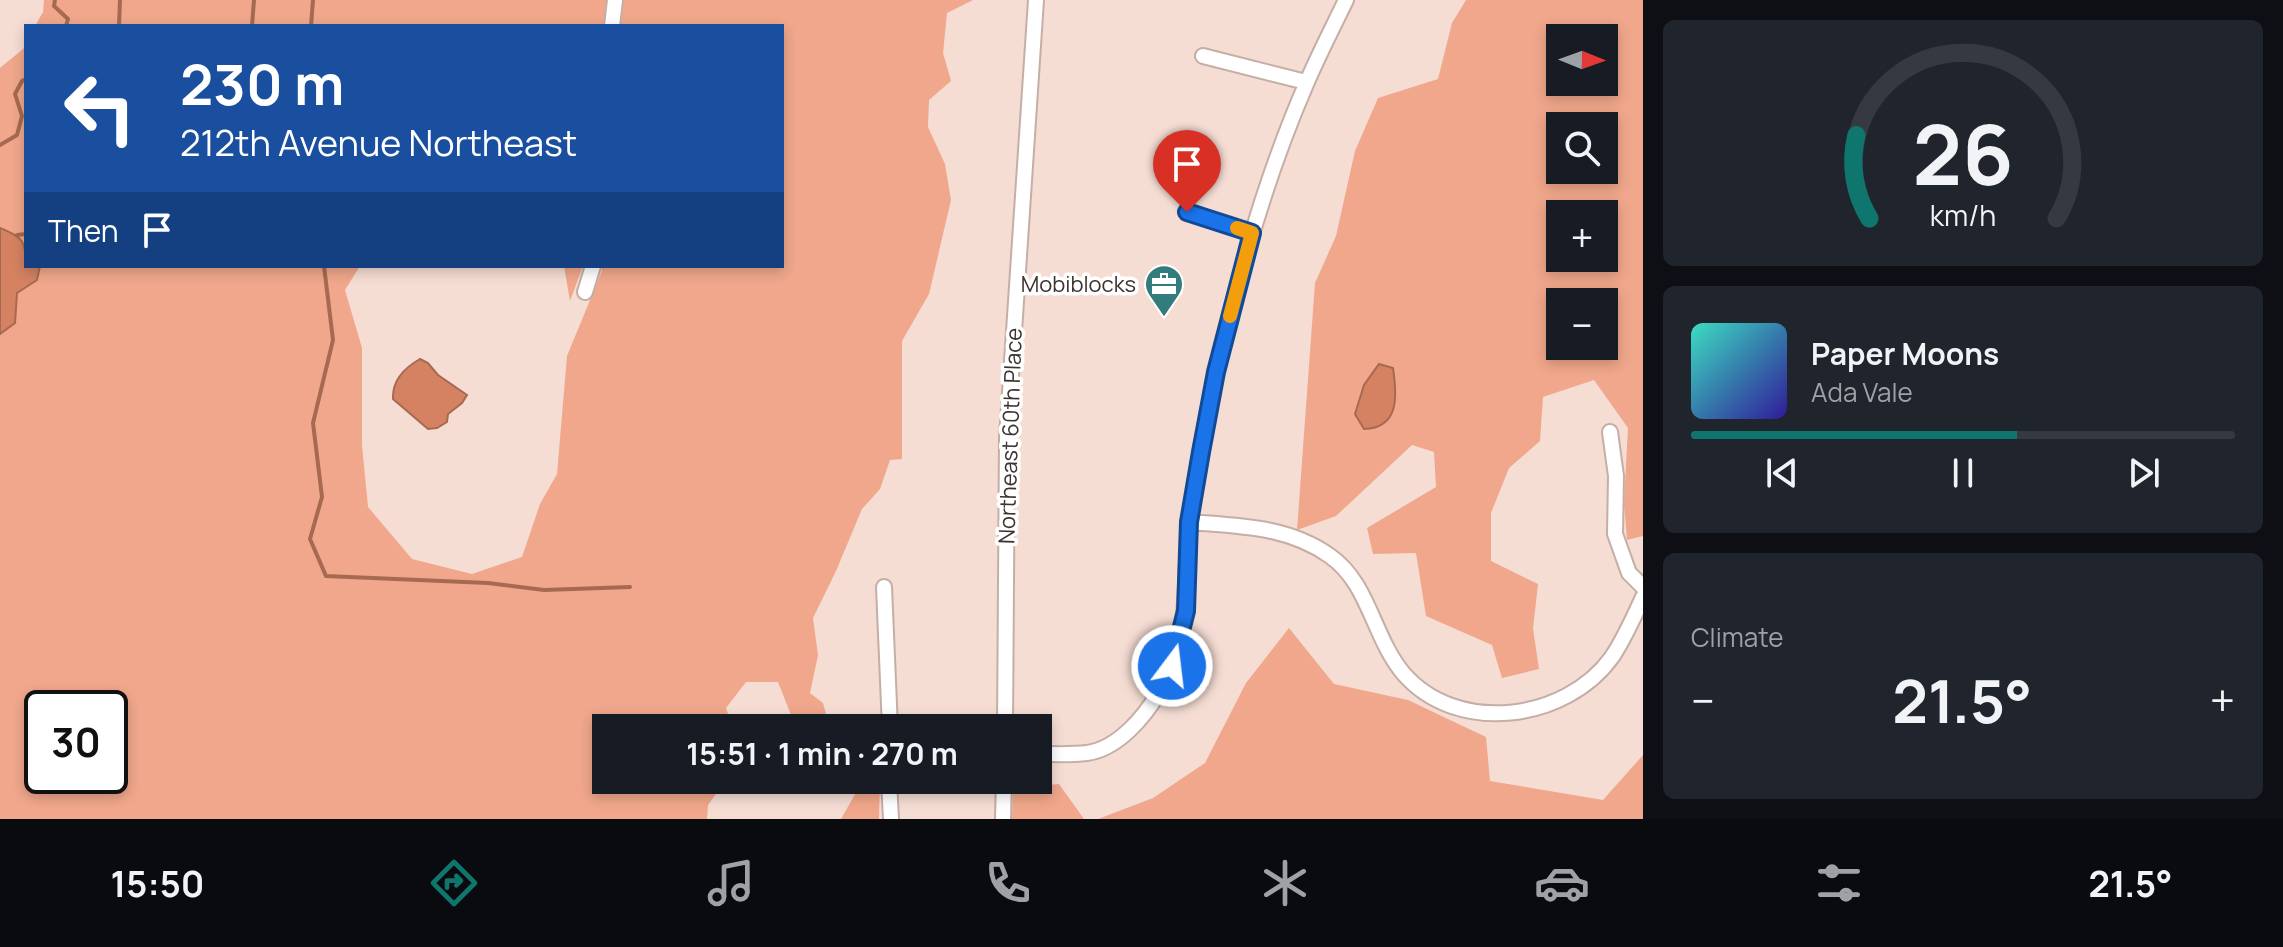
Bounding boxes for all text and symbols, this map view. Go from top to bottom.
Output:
north arrow [1546,24,1618,96]
map controls [1546,24,1618,360]
text: 230 m [180,45,344,122]
icon: left [48,56,152,160]
text: 26 [1912,96,2014,210]
button: search [1546,112,1618,184]
text: 212th Avenue Northeast [180,118,577,167]
pin [1153,130,1221,212]
icon: arrive [1165,142,1209,186]
text: km/h [1930,196,1996,235]
button: + [1546,200,1618,272]
icon: arrive [135,208,179,252]
text: Then [48,210,119,251]
office icon: Mobiblocks [1143,263,1185,318]
place label: Mobiblocks [1021,269,1136,299]
button: − [1546,288,1618,360]
street label: Northeast 60th Place [991,327,1029,545]
text: Paper Moons [1811,333,1999,374]
text: Ada Vale [1811,374,1913,410]
icon: previous [1760,451,1804,495]
icon: pause [1941,451,1985,495]
icon: next [2122,451,2166,495]
text: Climate [1691,619,1783,655]
position arrow [1130,624,1214,708]
text: 21.5° [1892,659,2032,741]
text: − [1691,670,1715,730]
text: + [2210,670,2235,730]
speed limit sign: 30 [24,690,128,794]
text: 15:51 · 1 min · 270 m [686,733,958,774]
icon: directions [426,855,482,911]
icon: music [703,855,759,911]
icon: phone [980,855,1036,911]
icon: climate [1257,855,1313,911]
icon: car [1534,855,1590,911]
icon: filters [1811,855,1867,911]
text: 15:50 [111,859,205,908]
text: 21.5° [2088,859,2172,908]

